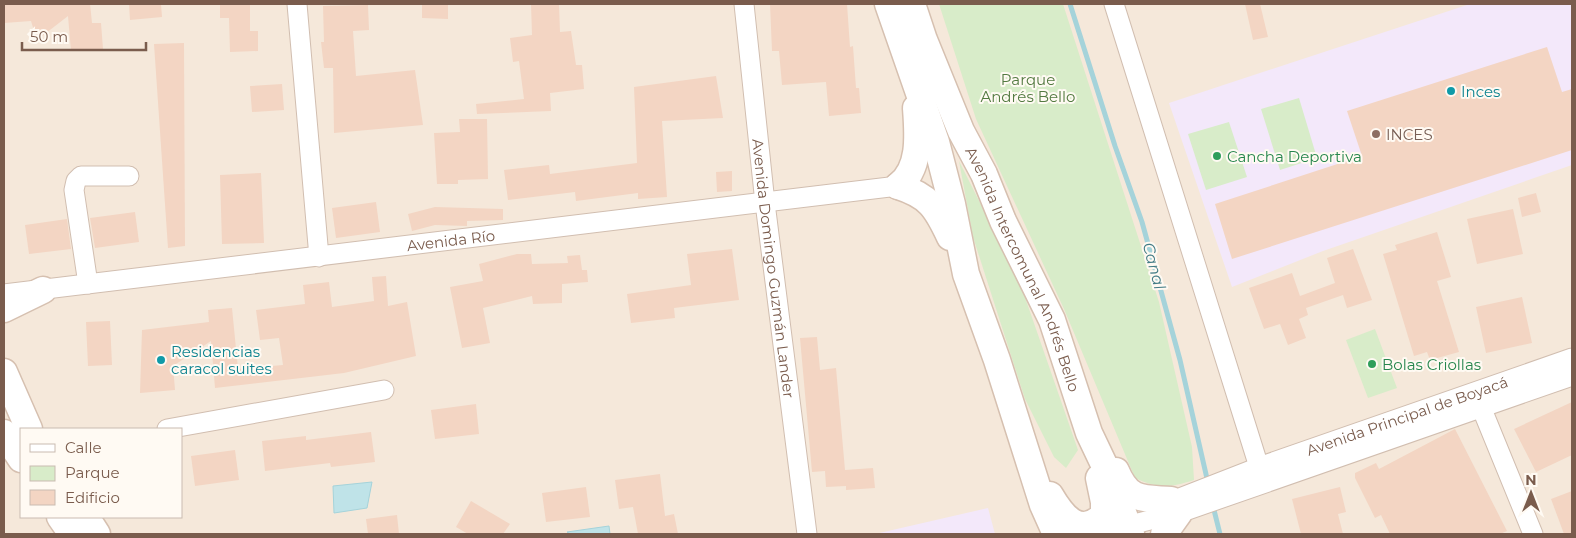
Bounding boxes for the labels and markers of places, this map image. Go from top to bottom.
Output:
place label: Inces [1461,82,1500,101]
marker: Inces [1445,85,1457,97]
place label: INCES [1386,125,1433,144]
marker: INCES [1370,128,1382,140]
place label: Cancha Deportiva [1227,147,1362,166]
marker: Cancha Deportiva [1211,150,1223,162]
place label: Residencias caracol suites [171,342,272,378]
marker: Residencias caracol suites [155,354,167,366]
place label: Bolas Criollas [1382,355,1481,374]
marker: Bolas Criollas [1366,358,1378,370]

